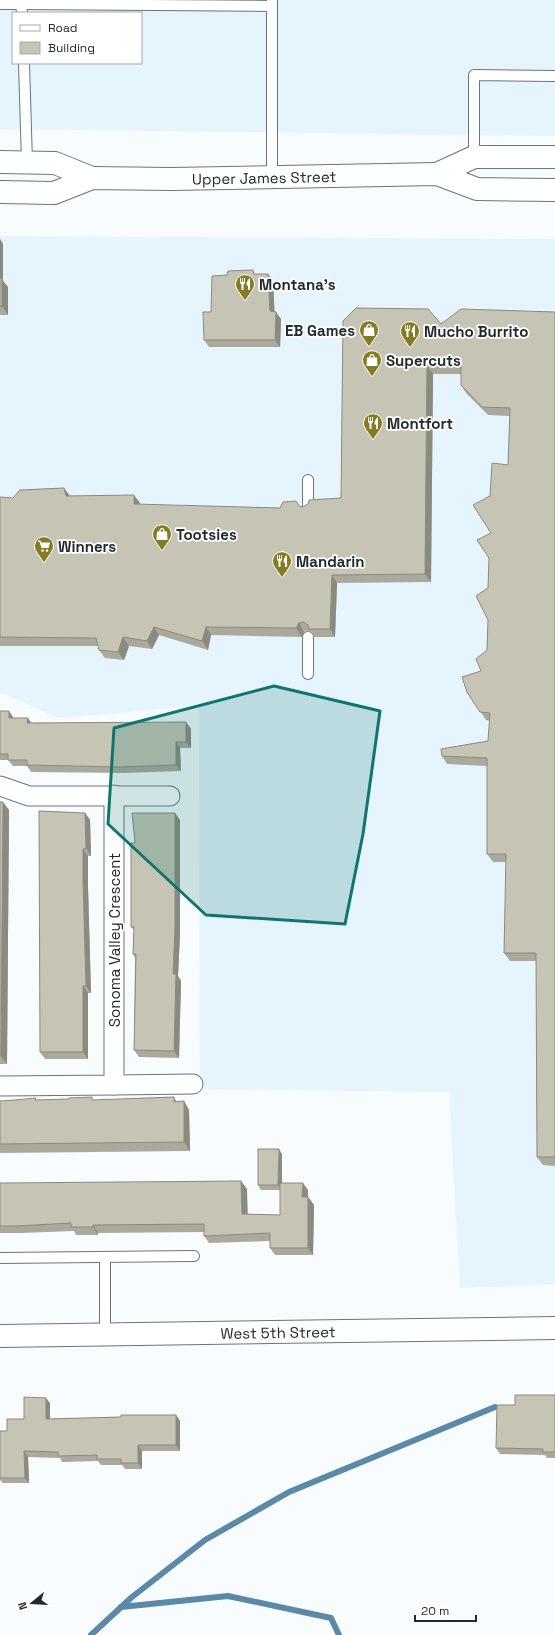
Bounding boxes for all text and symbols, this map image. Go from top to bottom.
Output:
legend [12,12,142,64]
text: Road [48,20,77,36]
text: Building [48,40,95,56]
street label: Upper James Street [192,166,337,188]
restaurant icon: Montana's [234,273,256,301]
place label: Montana's [259,275,336,294]
shop icon: EB Games [358,319,380,347]
restaurant icon: Mucho Burrito [399,320,421,348]
place label: EB Games [285,321,355,340]
place label: Mucho Burrito [424,322,528,341]
shop icon: Supercuts [361,349,383,377]
place label: Supercuts [386,351,461,370]
restaurant icon: Montfort [362,412,384,440]
place label: Montfort [387,414,453,433]
shop icon: Tootsies [151,523,173,551]
place label: Tootsies [176,525,237,544]
supermarket icon: Winners [33,535,55,563]
place label: Winners [58,537,116,556]
restaurant icon: Mandarin [271,550,293,578]
place label: Mandarin [296,552,365,571]
street label: Sonoma Valley Crescent [105,853,124,1027]
street label: West 5th Street [220,1322,336,1342]
north arrow [12,1583,52,1623]
scale bar [415,1597,476,1623]
text: N [15,1600,30,1612]
text: 20 m [421,1603,449,1619]

